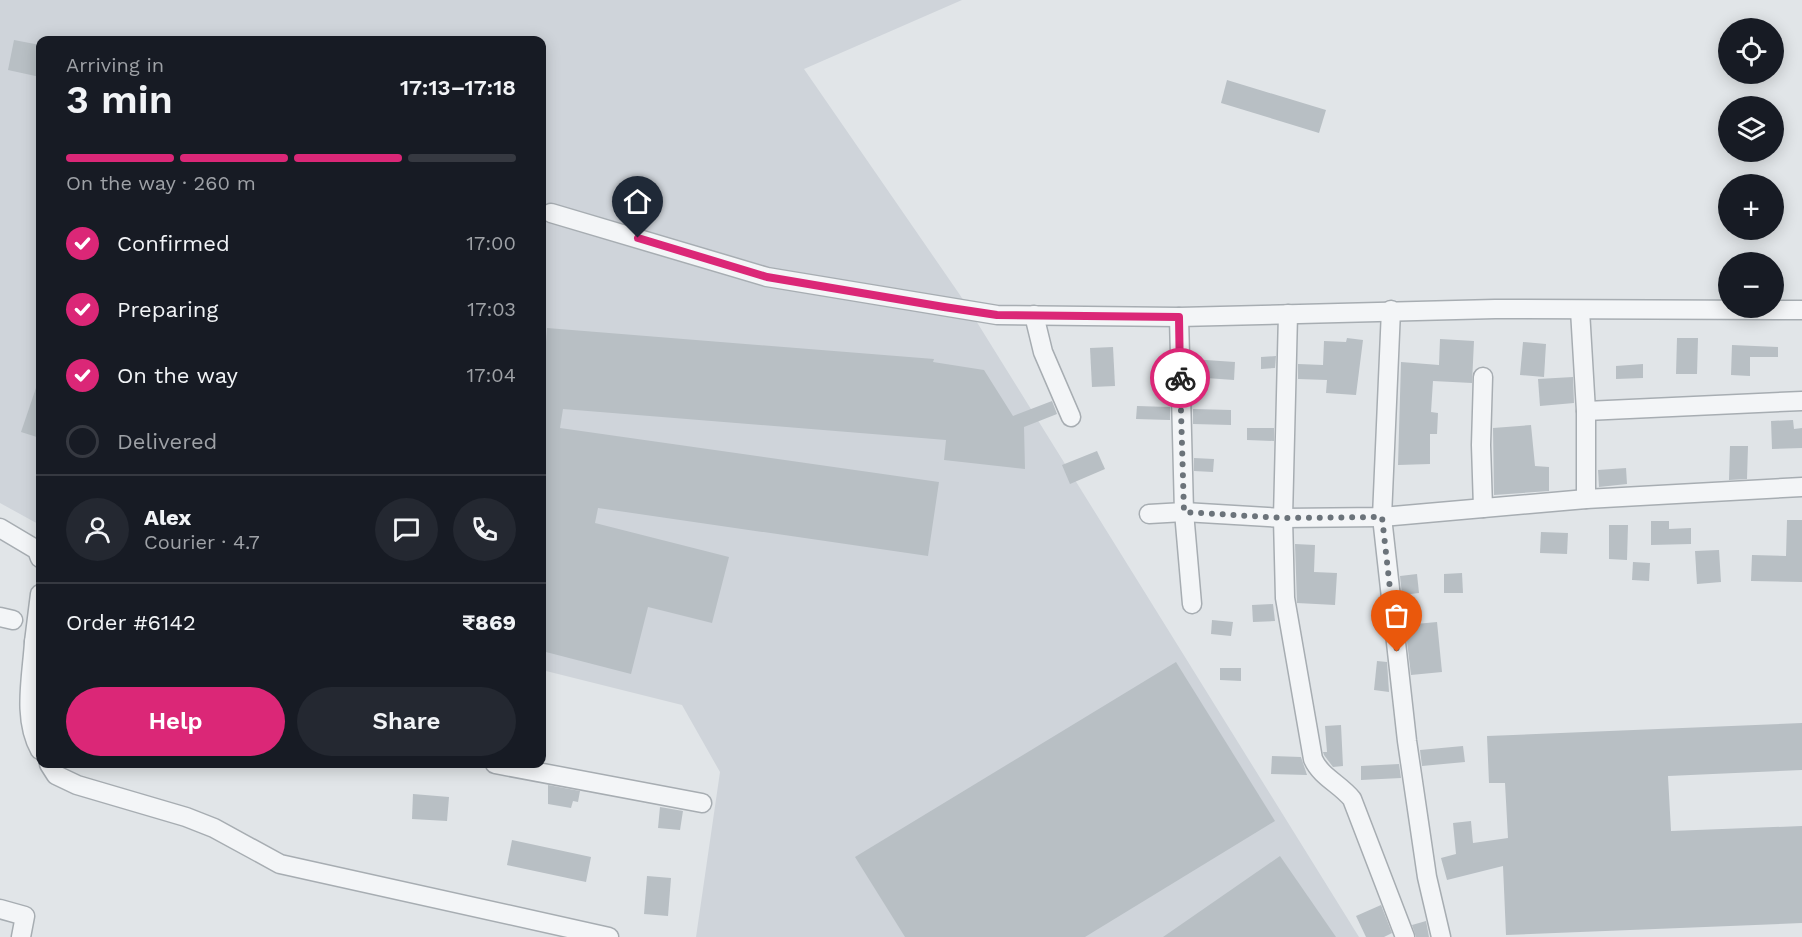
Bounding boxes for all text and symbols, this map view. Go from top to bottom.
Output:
map controls [1718,18,1784,318]
button: locate [1718,18,1784,84]
text: Arriving in [66,53,164,77]
text: 17:13–17:18 [400,75,516,100]
text: 3 min [66,77,173,122]
button: layers [1718,96,1784,162]
text: On the way · 260 m [66,171,256,195]
button: + [1718,174,1784,240]
pin [612,176,663,238]
icon: home [621,185,654,218]
icon: check [66,227,99,260]
text: Confirmed [117,231,230,256]
text: 17:00 [466,231,516,255]
button: − [1718,252,1784,318]
icon: check [66,293,99,326]
text: Preparing [117,297,218,322]
text: 17:03 [467,297,516,321]
courier [1150,348,1210,408]
icon: check [66,359,99,392]
icon: bike [1164,362,1197,395]
text: On the way [117,363,238,388]
text: 17:04 [466,363,516,387]
text: Delivered [117,429,217,454]
button: person [66,498,129,561]
button: chat [375,498,438,561]
button: phone [453,498,516,561]
text: Alex [144,505,191,530]
text: Courier · 4.7 [144,530,260,554]
pin [1371,590,1422,652]
icon: bag [1380,599,1413,632]
text: Order #6142 [66,610,196,635]
text: ₹869 [462,610,516,635]
button: Help [66,687,285,756]
button: Share [297,687,516,756]

